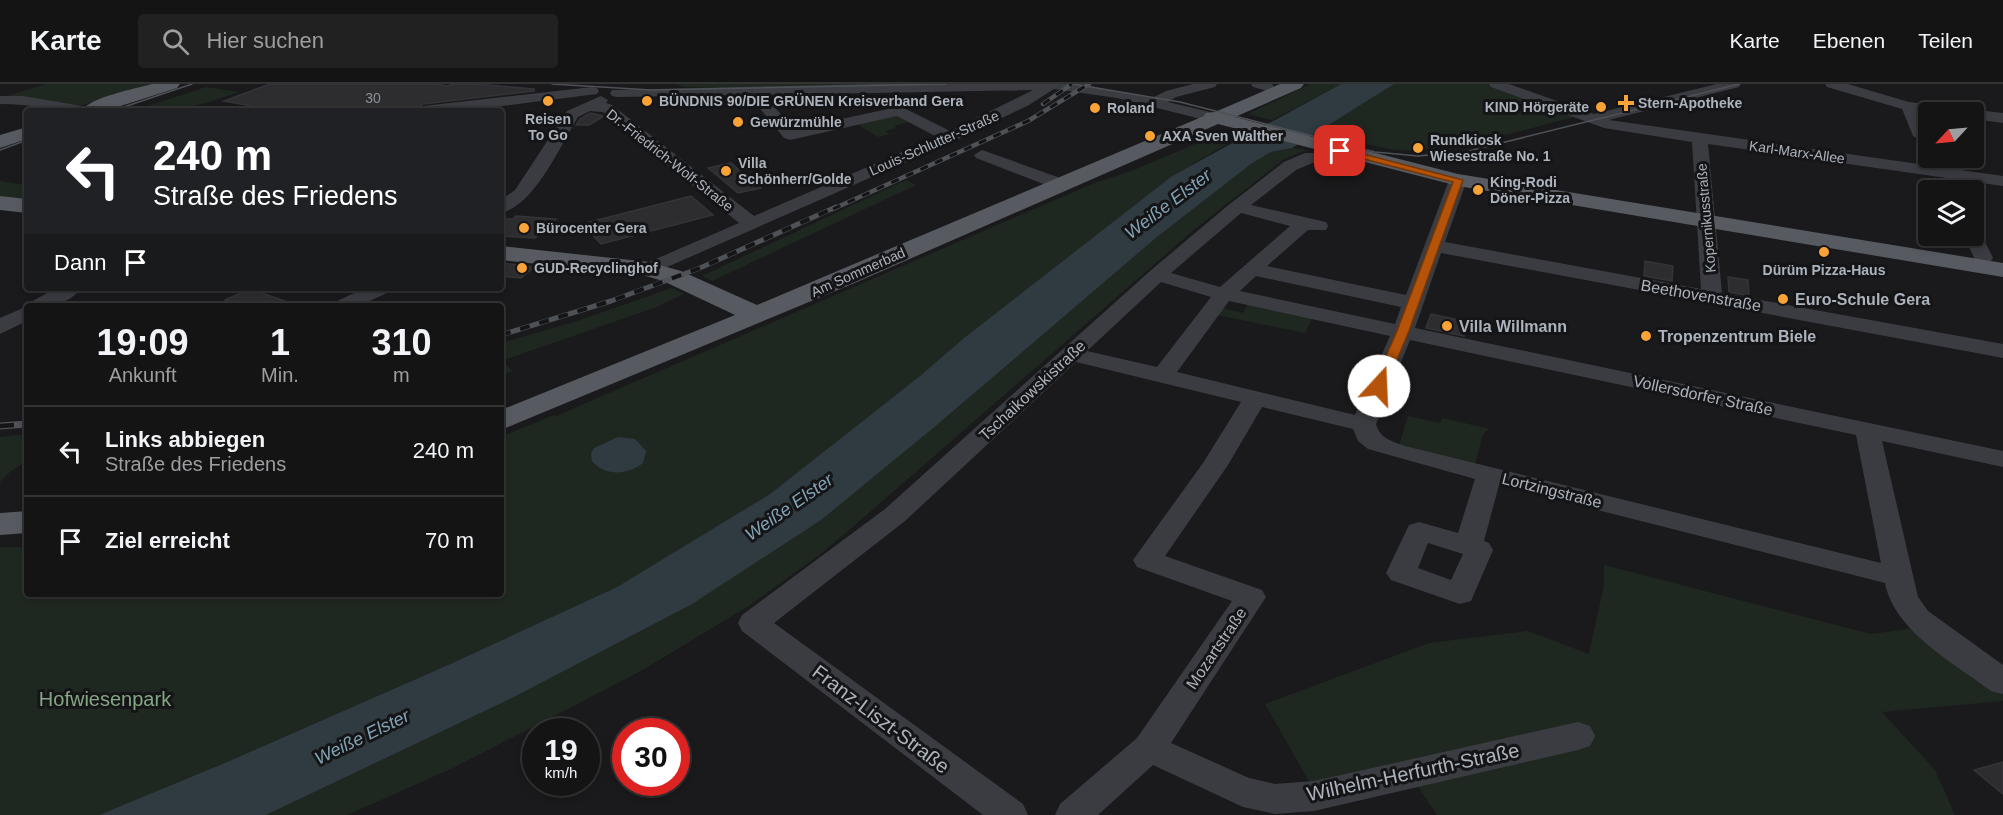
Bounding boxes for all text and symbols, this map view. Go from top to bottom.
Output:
search box [138,14,558,68]
text: Karte [30,25,102,56]
icon: search [159,25,192,58]
text: Hier suchen [207,28,324,53]
text: Karte [1730,29,1780,52]
text: Ebenen [1813,29,1885,52]
text: Teilen [1918,29,1973,52]
house number: 30 [365,90,381,106]
place label: BÜNDNIS 90/DIE GRÜNEN Kreisverband Gera [659,93,963,109]
marker: Reisen To Go [541,94,555,108]
marker: BÜNDNIS 90/DIE GRÜNEN Kreisverband Gera [640,94,654,108]
place label: Stern-Apotheke [1638,95,1742,111]
marker: Stern-Apotheke [1619,96,1633,110]
place label: KIND Hörgeräte [1485,99,1589,115]
place label: Roland [1107,100,1154,116]
marker: KIND Hörgeräte [1594,100,1608,114]
marker: Roland [1088,101,1102,115]
north arrow [1918,102,1984,168]
map controls [1918,102,1984,246]
street label: Dr.-Friedrich-Wolf-Straße [604,106,737,214]
street label: Louis-Schlutter-Straße [867,107,1001,179]
place label: Reisen To Go [525,111,571,143]
place label: Gewürzmühle [750,114,842,130]
marker: Gewürzmühle [731,115,745,129]
pin [1314,125,1365,176]
place label: AXA Sven Walther [1162,128,1284,144]
marker: AXA Sven Walther [1143,129,1157,143]
icon: left [54,132,132,210]
text: 240 m [153,132,272,179]
place label: Rundkiosk Wiesestraße No. 1 [1430,132,1551,164]
icon: arrive [1323,134,1356,167]
street label: Karl-Marx-Allee [1748,137,1846,167]
marker: Rundkiosk Wiesestraße No. 1 [1411,141,1425,155]
place label: Villa Schönherr/Golde [738,155,852,187]
street label: Kopernikusstraße [1693,162,1719,273]
marker: Villa Schönherr/Golde [719,164,733,178]
water label: Weiße Elster [1121,165,1216,243]
place label: King-Rodi Döner-Pizza [1490,174,1570,206]
button: layers [1918,180,1984,246]
text: Straße des Friedens [153,181,398,211]
marker: King-Rodi Döner-Pizza [1471,183,1485,197]
place label: Bürocenter Gera [536,220,647,236]
marker: Bürocenter Gera [517,221,531,235]
street label: Am Sommerbad [809,244,907,300]
marker: Dürüm Pizza-Haus [1817,245,1831,259]
icon: arrive [119,246,152,279]
text: Dann [54,250,107,275]
place label: GUD-Recyclinghof [534,260,658,276]
marker: GUD-Recyclinghof [515,261,529,275]
place label: Dürüm Pizza-Haus [1763,262,1886,278]
street label: Beethovenstraße [1639,277,1762,314]
place label: Euro-Schule Gera [1795,291,1930,308]
marker: Euro-Schule Gera [1776,292,1790,306]
place label: Villa Willmann [1459,318,1567,335]
marker: Villa Willmann [1440,319,1454,333]
text: 19:09 [97,322,189,363]
text: 1 [270,322,290,363]
text: 310 [371,322,431,363]
place label: Tropenzentrum Biele [1658,328,1816,345]
marker: Tropenzentrum Biele [1639,329,1653,343]
street label: Tschaikowskistraße [976,337,1089,444]
position arrow [1347,354,1411,418]
text: Ankunft [109,364,176,386]
text: Min. [261,364,299,386]
text: m [393,364,410,386]
street label: Vollersdorfer Straße [1632,372,1774,419]
text: Links abbiegen [105,427,265,452]
icon: left [54,435,87,468]
text: 240 m [413,438,474,463]
text: Straße des Friedens [105,453,286,475]
water label: Weiße Elster [741,469,838,545]
street label: Lortzingstraße [1500,470,1604,511]
icon: arrive [54,525,87,558]
text: Ziel erreicht [105,528,230,553]
text: 70 m [425,528,474,553]
street label: Mozartstraße [1183,604,1250,692]
street label: Franz-Liszt-Straße [808,660,954,778]
park label: Hofwiesenpark [39,688,172,710]
water label: Weiße Elster [311,705,413,768]
speed limit sign: 30 [612,718,690,796]
text: 19 [544,733,578,766]
street label: Wilhelm-Herfurth-Straße [1305,739,1521,805]
text: km/h [545,764,577,781]

